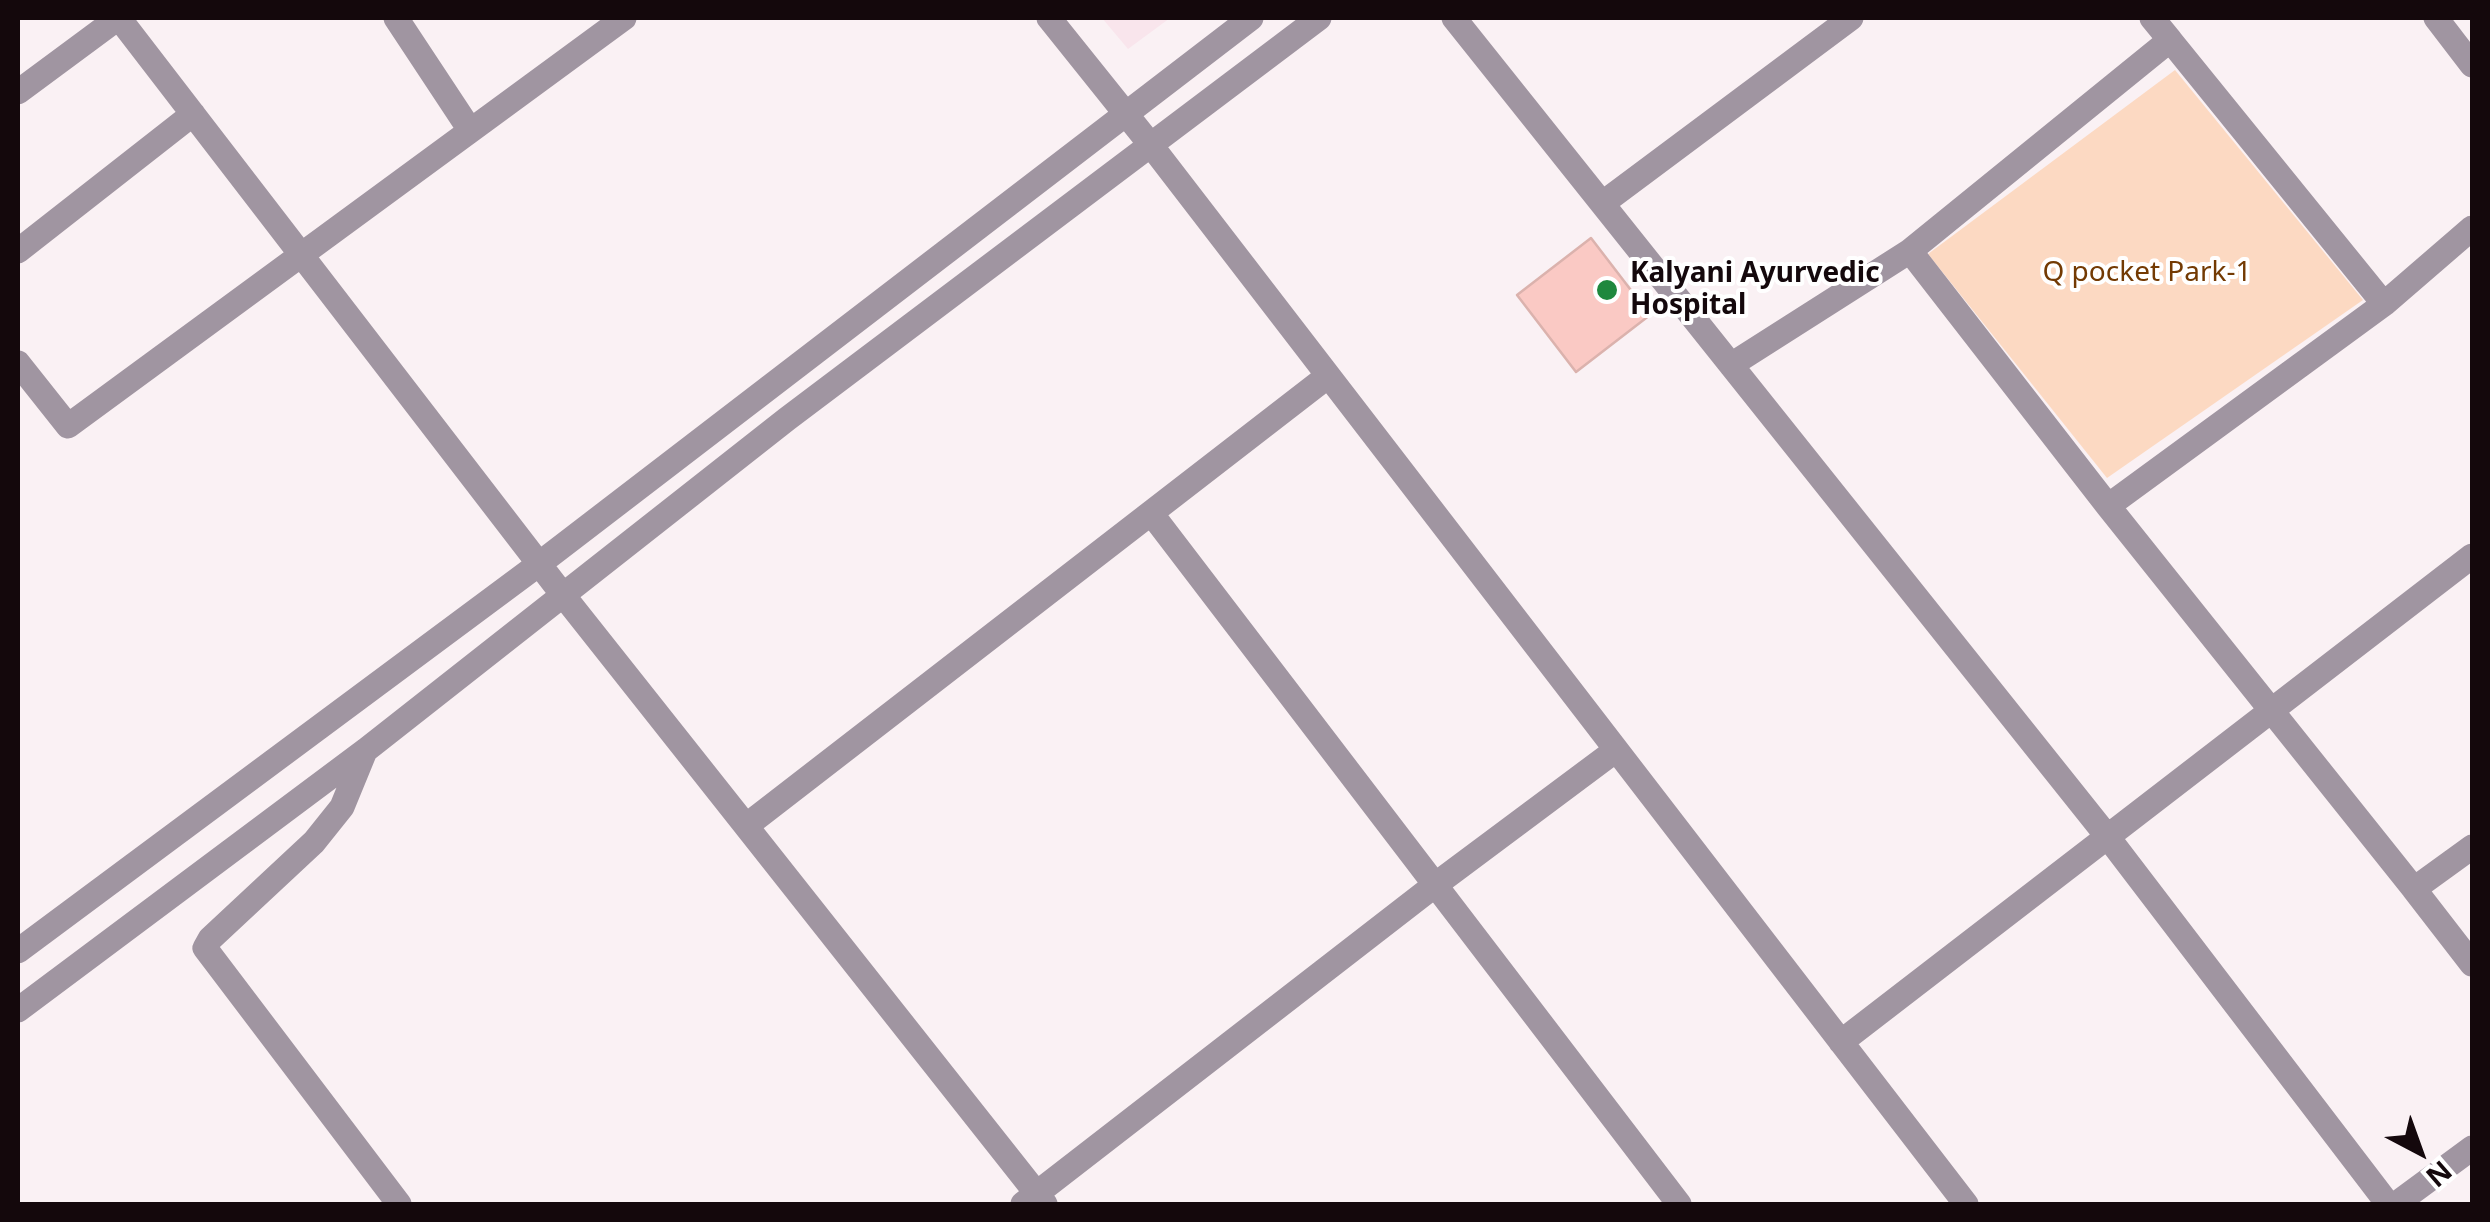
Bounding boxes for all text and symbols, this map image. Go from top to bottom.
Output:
park label: Q pocket Park-1 [2042,256,2252,290]
place label: Kalyani Ayurvedic Hospital [1630,257,1880,323]
marker: Kalyani Ayurvedic Hospital [1594,277,1620,303]
north arrow [2370,1102,2470,1202]
text: N [2419,1153,2461,1196]

